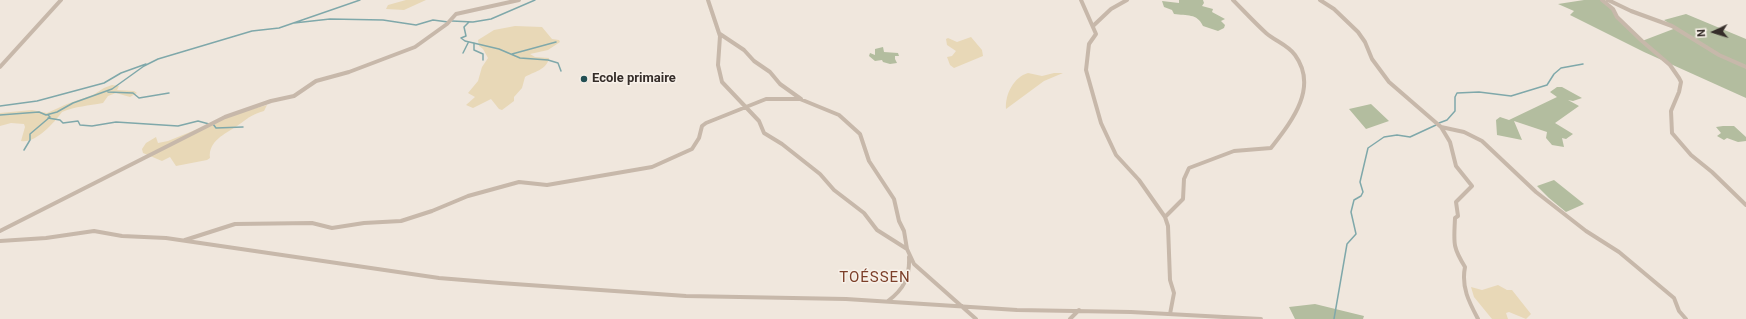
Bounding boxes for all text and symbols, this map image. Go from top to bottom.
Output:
north arrow [1694,12,1734,52]
text: N [1695,29,1708,37]
place label: Ecole primaire [592,71,676,87]
marker: Ecole primaire [579,74,589,84]
district label: TOÉSSEN [839,269,911,287]

